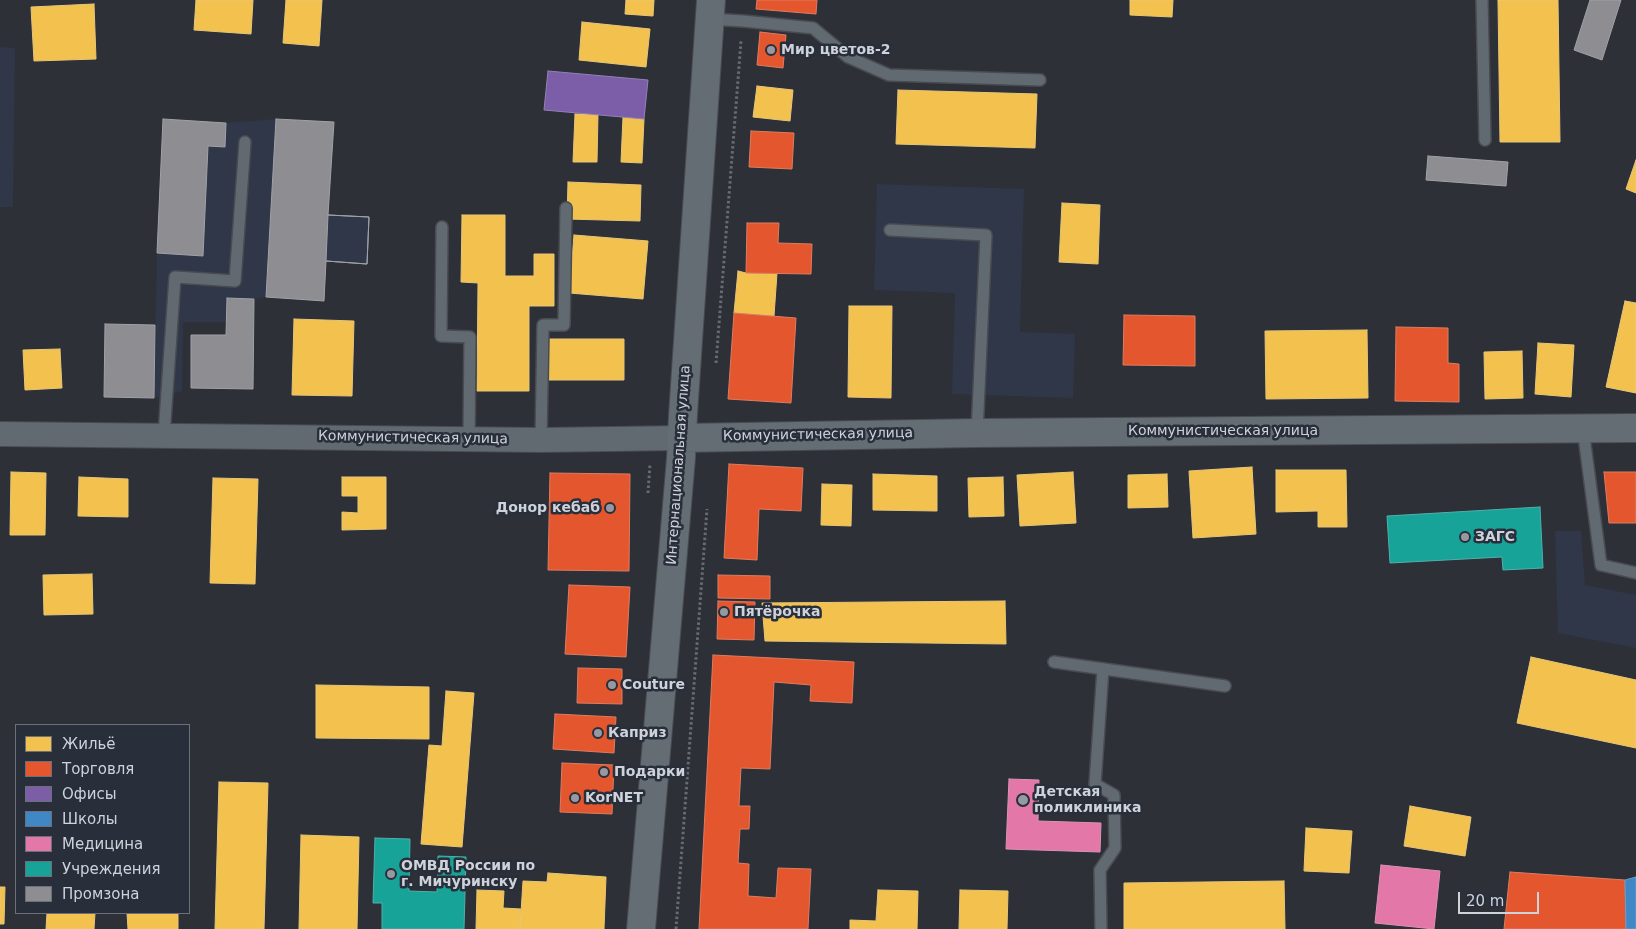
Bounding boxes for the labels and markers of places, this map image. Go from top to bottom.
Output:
place label: Мир цветов-2 [781,42,891,58]
marker: Мир цветов-2 [765,44,777,56]
place label: Донор кебаб [496,500,600,516]
marker: Донор кебаб [604,502,616,514]
place label: ЗАГС [1475,529,1515,545]
marker: ЗАГС [1459,531,1471,543]
place label: Пятёрочка [734,604,821,620]
marker: Пятёрочка [718,606,730,618]
place label: Couture [622,677,685,693]
marker: Couture [606,679,618,691]
place label: Каприз [608,725,667,741]
marker: Каприз [592,727,604,739]
place label: Подарки [614,764,685,780]
marker: Подарки [598,766,610,778]
place label: Детская поликлиника [1034,784,1141,816]
place label: KorNET [585,790,643,806]
marker: KorNET [569,792,581,804]
marker: Детская поликлиника [1016,793,1030,807]
place label: ОМВД России по г. Мичуринску [401,858,535,890]
marker: ОМВД России по г. Мичуринску [385,868,397,880]

